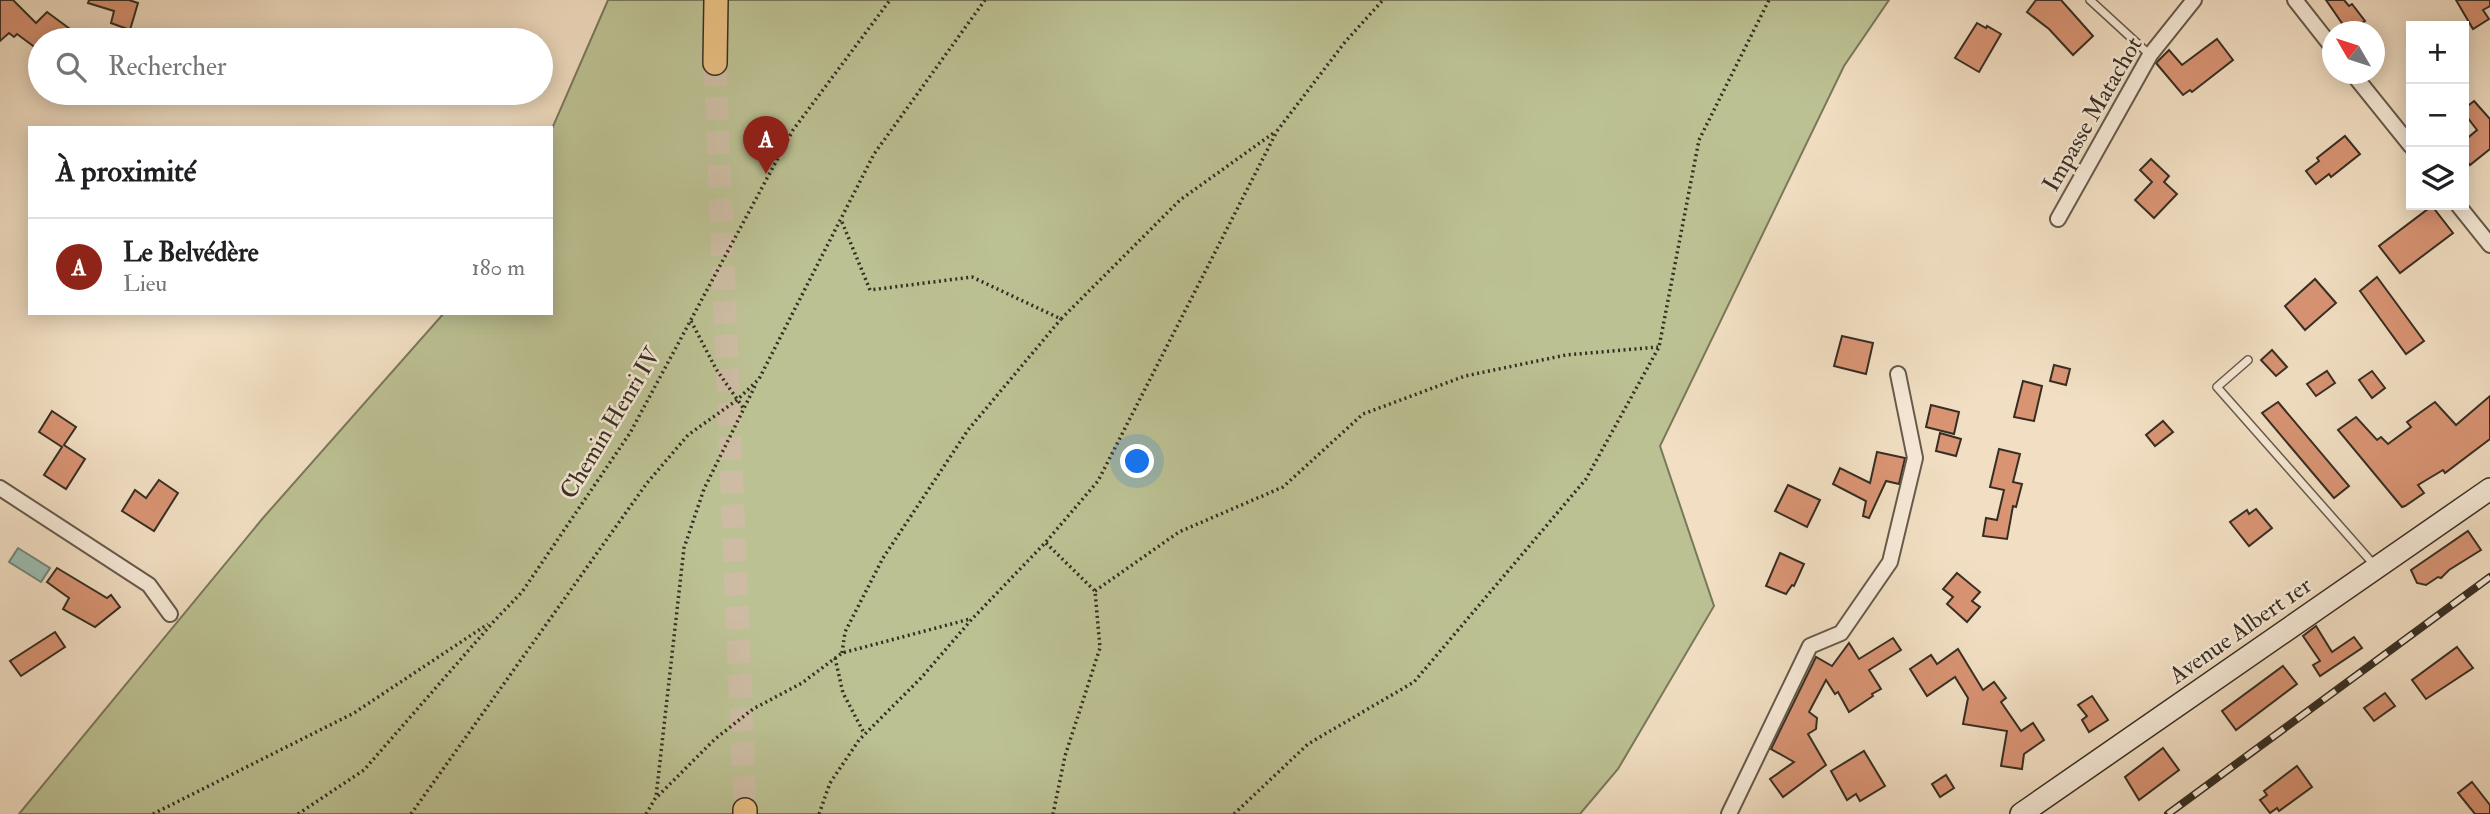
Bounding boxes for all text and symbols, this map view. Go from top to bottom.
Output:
north arrow [2322,21,2385,84]
map controls [2406,21,2469,210]
button: + [2406,21,2469,84]
search box [28,28,553,105]
street label: Impasse Matachot [2036,31,2149,197]
icon: search [52,48,90,86]
text: Rechercher [108,51,227,83]
button: − [2406,84,2469,147]
pin: A [743,116,789,174]
button: layers [2406,147,2469,210]
text: À proximité [56,153,196,190]
text: Le Belvédère [123,237,259,269]
text: A [72,253,86,282]
text: 180 m [472,253,525,282]
text: Lieu [123,269,167,298]
street label: Chemin Henri IV [553,341,668,505]
your location [1120,444,1154,478]
street label: Avenue Albert 1er [2162,570,2318,692]

